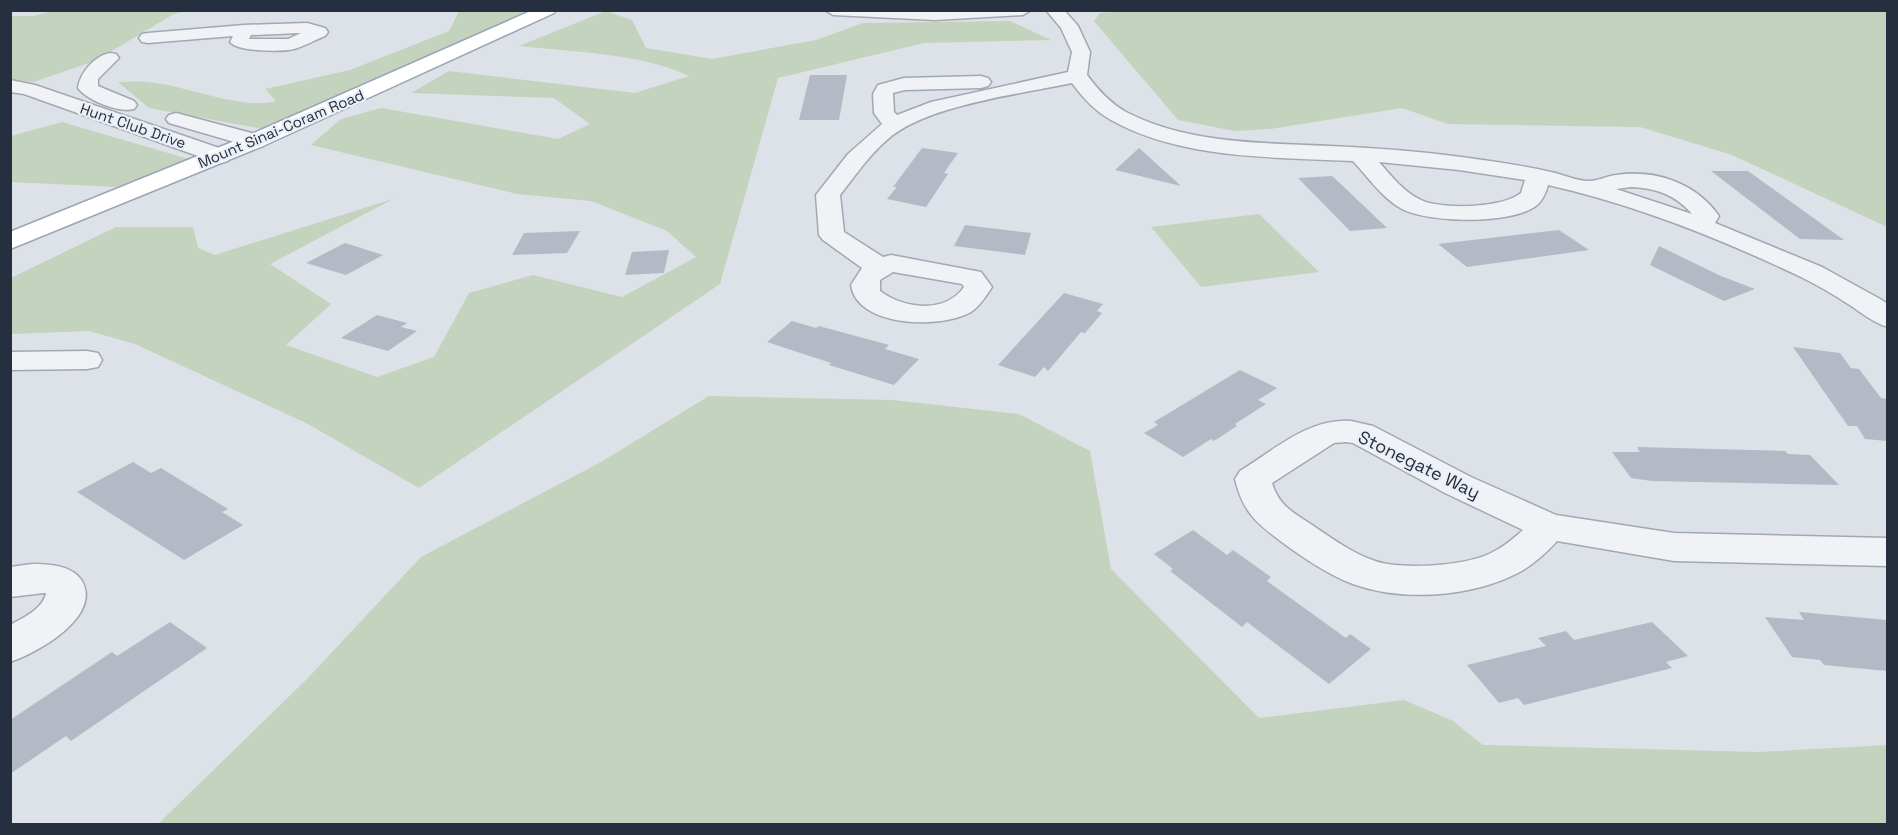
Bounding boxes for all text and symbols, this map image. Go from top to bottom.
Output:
street label: Mount Sinai-Coram Road [195,85,367,172]
street label: Hunt Club Drive [78,99,189,153]
street label: Stonegate Way [1354,425,1484,504]

